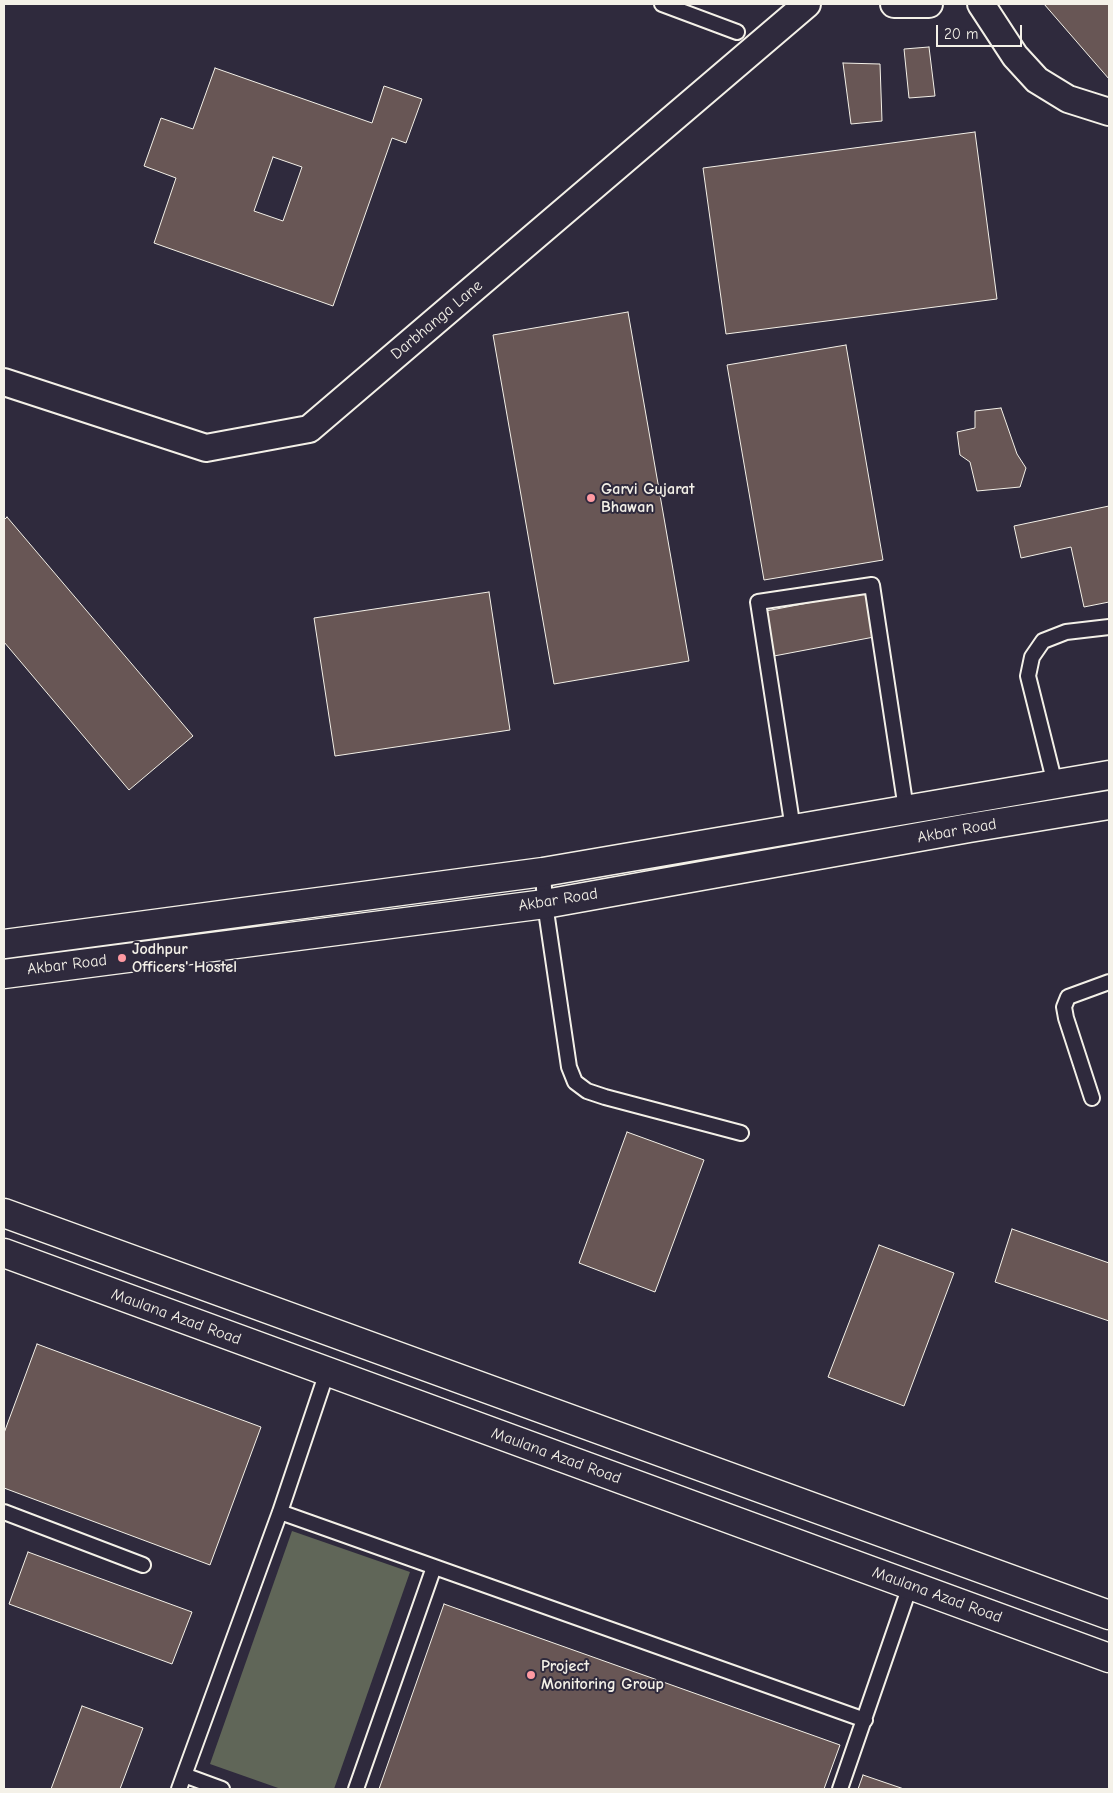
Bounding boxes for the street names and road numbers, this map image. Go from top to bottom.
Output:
street label: Darbhanga Lane [387,276,487,364]
street label: Akbar Road [916,815,998,847]
street label: Akbar Road [517,884,599,916]
street label: Akbar Road [26,951,108,979]
street label: Maulana Azad Road [109,1285,243,1349]
street label: Maulana Azad Road [489,1424,623,1488]
street label: Maulana Azad Road [870,1563,1004,1627]

